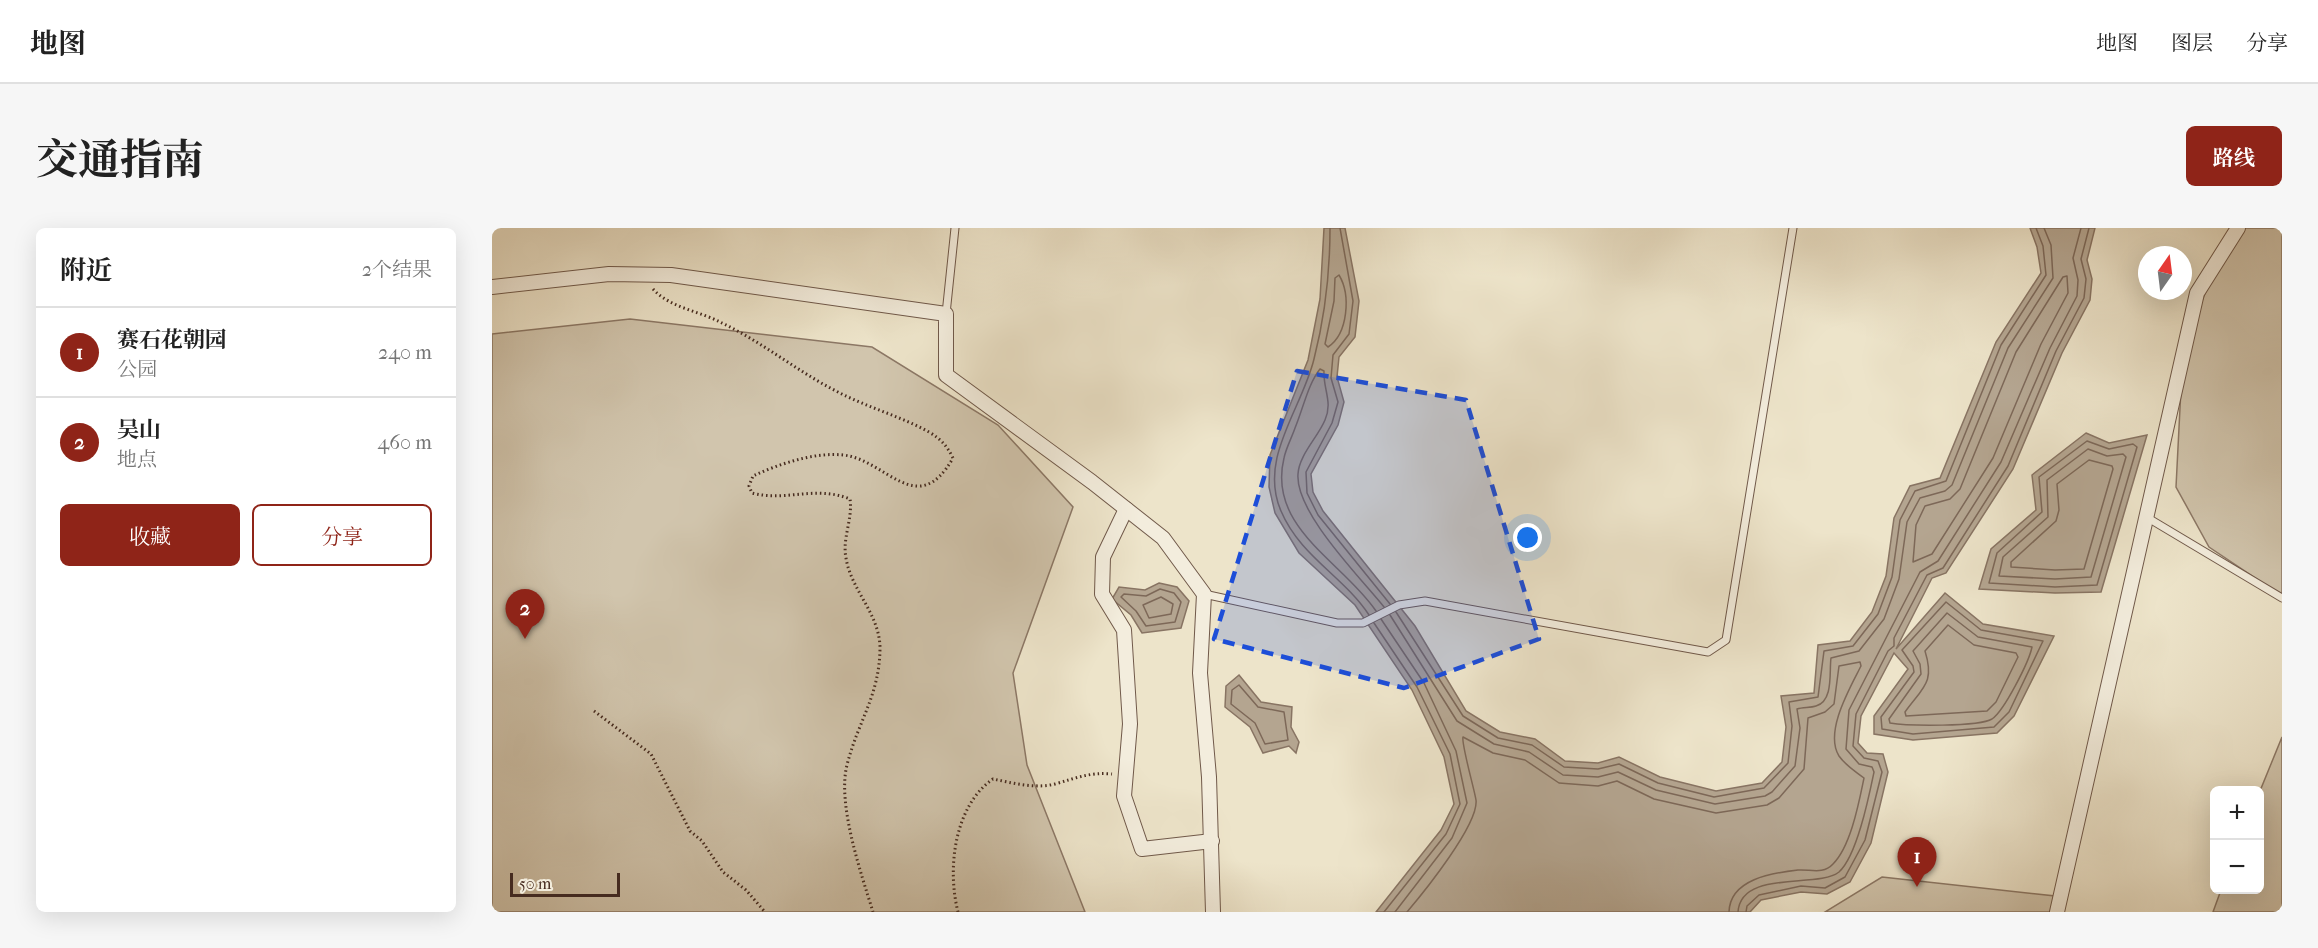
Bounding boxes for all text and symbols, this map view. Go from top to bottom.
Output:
text: 地图 [30,27,86,60]
text: 地图 [2096,31,2138,55]
text: 图层 [2171,31,2213,55]
text: 分享 [2246,31,2288,55]
button: 路线 [2186,126,2282,186]
text: 交通指南 [36,136,204,185]
north arrow [2138,246,2192,300]
text: 附近 [60,255,112,286]
text: 2个结果 [362,258,432,281]
text: 赛石花朝园 [117,327,227,353]
text: 1 [76,341,83,364]
text: 240 m [378,341,432,364]
text: 公园 [117,358,157,381]
text: 吴山 [117,417,161,443]
text: 2 [74,431,85,454]
text: 460 m [377,431,432,454]
text: 地点 [117,448,157,471]
button: 收藏 [60,504,240,566]
button: 分享 [252,504,432,566]
your location [1513,523,1542,552]
pin: 2 [506,590,544,639]
map controls [2210,786,2264,894]
button: + [2210,786,2264,840]
pin: 1 [1898,838,1936,887]
button: − [2210,840,2264,894]
scale bar [510,870,620,898]
text: 50 m [519,874,551,893]

